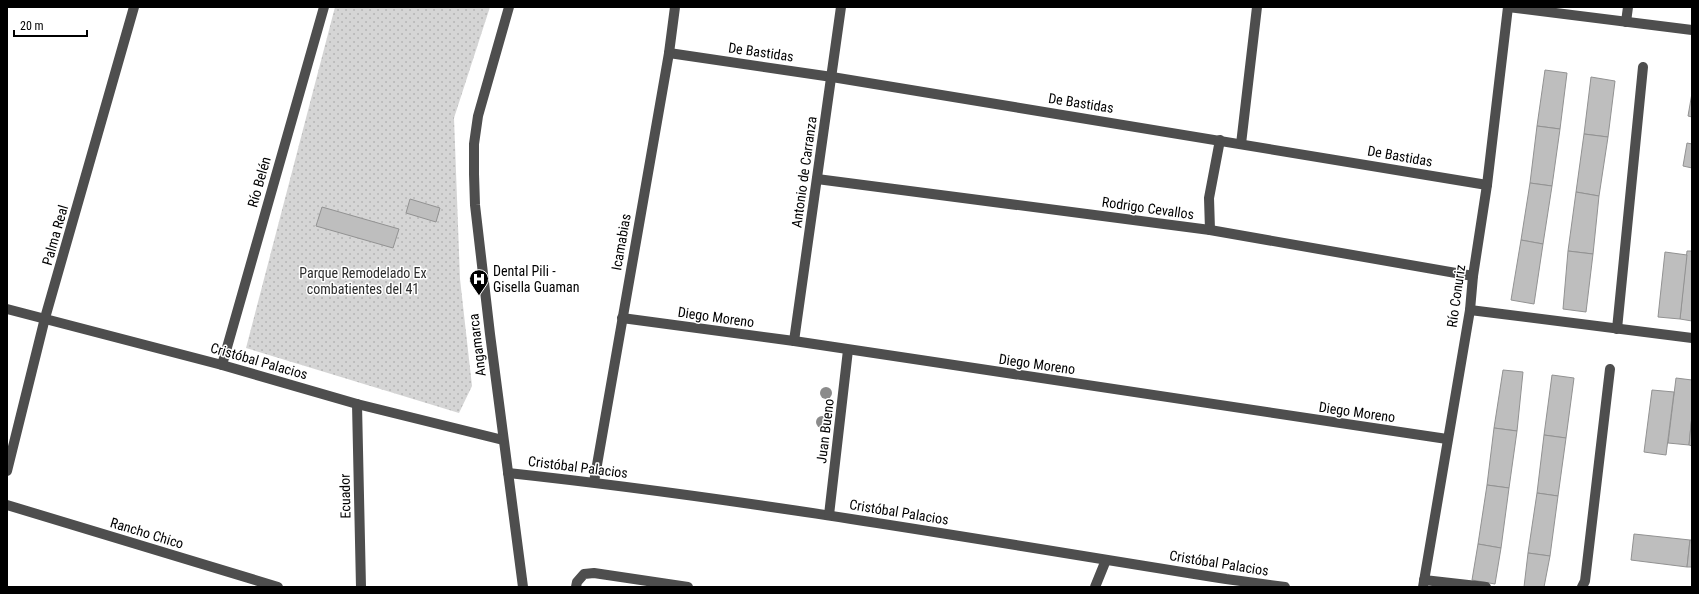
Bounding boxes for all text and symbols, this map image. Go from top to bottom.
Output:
scale bar [14,12,87,38]
text: 20 m [20,19,44,33]
street label: De Bastidas [727,39,795,65]
street label: De Bastidas [1047,90,1115,116]
street label: Antonio de Carranza [788,115,820,229]
street label: De Bastidas [1366,142,1434,170]
street label: Río Belén [244,155,274,209]
street label: Rodrigo Cevallos [1101,194,1195,222]
street label: Palma Real [39,203,71,267]
street label: Icamabias [608,212,634,272]
place label: Dental Pili - Gisella Guaman [493,263,580,295]
street label: Río Conuriz [1444,264,1468,328]
park label: Parque Remodelado Ex combatientes del 41 [299,265,427,297]
hospital icon: Dental Pili - Gisella Guaman [468,268,490,296]
street label: Diego Moreno [677,304,755,330]
street label: Angamarca [465,313,489,377]
street label: Cristóbal Palacios [209,339,309,383]
street label: Diego Moreno [998,351,1076,377]
street label: Juan Bueno [813,398,837,464]
street label: Diego Moreno [1318,399,1396,425]
street label: Cristóbal Palacios [527,453,629,481]
street label: Ecuador [337,473,353,519]
street label: Cristóbal Palacios [848,496,950,528]
street label: Rancho Chico [108,514,186,552]
street label: Cristóbal Palacios [1168,547,1270,579]

